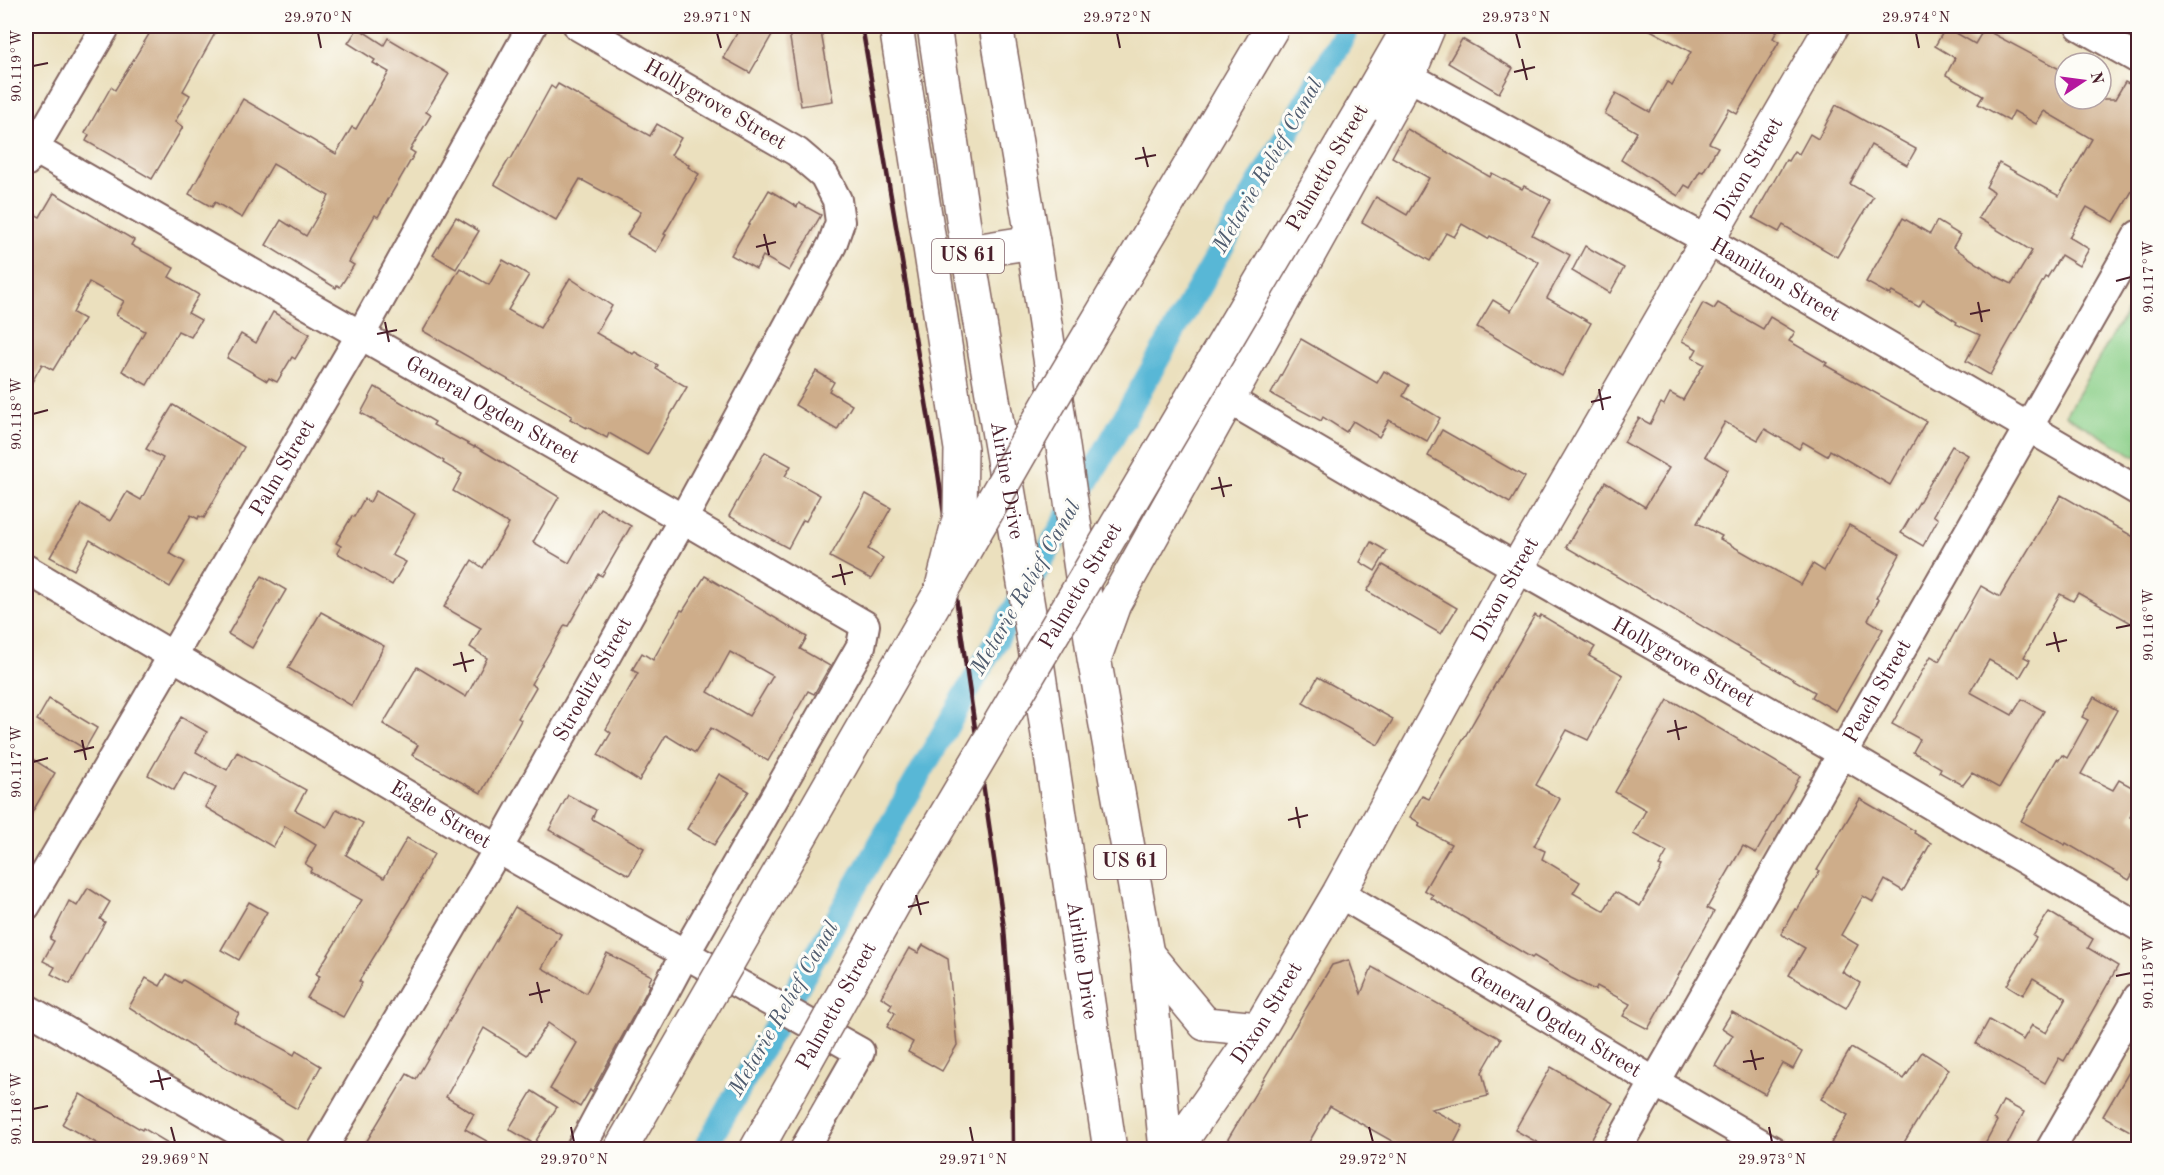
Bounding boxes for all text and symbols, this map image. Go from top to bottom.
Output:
text: 29.970°N [284,11,352,26]
text: 29.971°N [683,11,751,26]
text: 29.972°N [1083,11,1151,26]
text: 29.973°N [1482,11,1550,26]
text: 29.974°N [1882,11,1950,26]
text: 90.119°W [10,30,25,102]
north arrow [2053,51,2113,111]
street label: Hollygrove Street [640,56,790,154]
text: N [2086,70,2105,87]
water label: Metarie Relief Canal [1209,74,1327,258]
street label: Palmetto Street [1283,101,1373,235]
street label: Dixon Street [1711,114,1787,224]
street label: Hamilton Street [1707,234,1843,325]
road number: US 61 [932,239,1004,273]
text: 90.117°W [2142,241,2157,313]
street label: General Ogden Street [402,352,583,468]
text: 90.118°W [10,378,25,450]
street label: Palm Street [247,416,319,519]
street label: Airline Drive [986,420,1027,541]
water label: Metarie Relief Canal [967,496,1085,680]
street label: Palmetto Street [1036,519,1126,653]
street label: Dixon Street [1468,534,1543,645]
text: 90.116°W [2142,589,2157,661]
street label: Stroelitz Street [550,614,636,745]
street label: Hollygrove Street [1608,614,1758,711]
street label: Peach Street [1840,636,1915,747]
text: 90.117°W [10,726,25,798]
street label: Eagle Street [387,777,495,853]
road number: US 61 [1094,845,1166,879]
street label: Airline Drive [1062,900,1101,1021]
water label: Metarie Relief Canal [725,917,843,1101]
text: 90.115°W [2142,937,2157,1009]
street label: Palmetto Street [793,939,880,1073]
street label: Dixon Street [1227,958,1306,1068]
street label: General Ogden Street [1466,963,1645,1082]
text: 90.116°W [10,1073,25,1145]
text: 29.969°N [141,1153,209,1168]
text: 29.970°N [540,1153,608,1168]
text: 29.971°N [939,1153,1007,1168]
text: 29.972°N [1339,1153,1407,1168]
text: 29.973°N [1738,1153,1806,1168]

